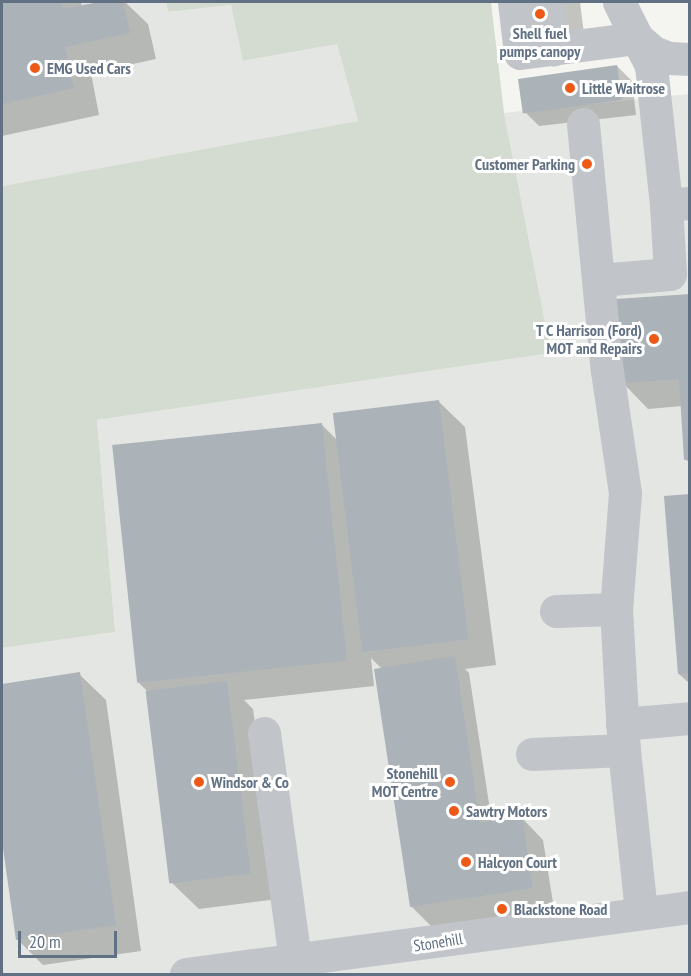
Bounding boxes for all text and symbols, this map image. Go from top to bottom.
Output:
marker: Shell fuel pumps canopy [533,7,547,21]
place label: Shell fuel pumps canopy [500,23,580,61]
place label: EMG Used Cars [47,58,131,78]
marker: EMG Used Cars [28,61,42,75]
place label: Little Waitrose [582,78,666,98]
marker: Little Waitrose [563,81,577,95]
place label: Customer Parking [475,154,575,174]
marker: Customer Parking [580,157,594,171]
place label: T C Harrison (Ford) MOT and Repairs [535,320,642,358]
marker: T C Harrison (Ford) MOT and Repairs [647,332,661,346]
place label: Stonehill MOT Centre [371,763,438,801]
place label: Windsor & Co [211,772,289,792]
marker: Windsor & Co [192,775,206,789]
marker: Stonehill MOT Centre [443,775,457,789]
place label: Sawtry Motors [466,801,548,821]
marker: Sawtry Motors [447,804,461,818]
place label: Halcyon Court [478,852,557,872]
marker: Halcyon Court [459,855,473,869]
place label: Blackstone Road [514,899,607,919]
marker: Blackstone Road [495,902,509,916]
scale bar [21,919,120,957]
street label: Stonehill [412,929,464,955]
text: 20 m [29,930,61,953]

